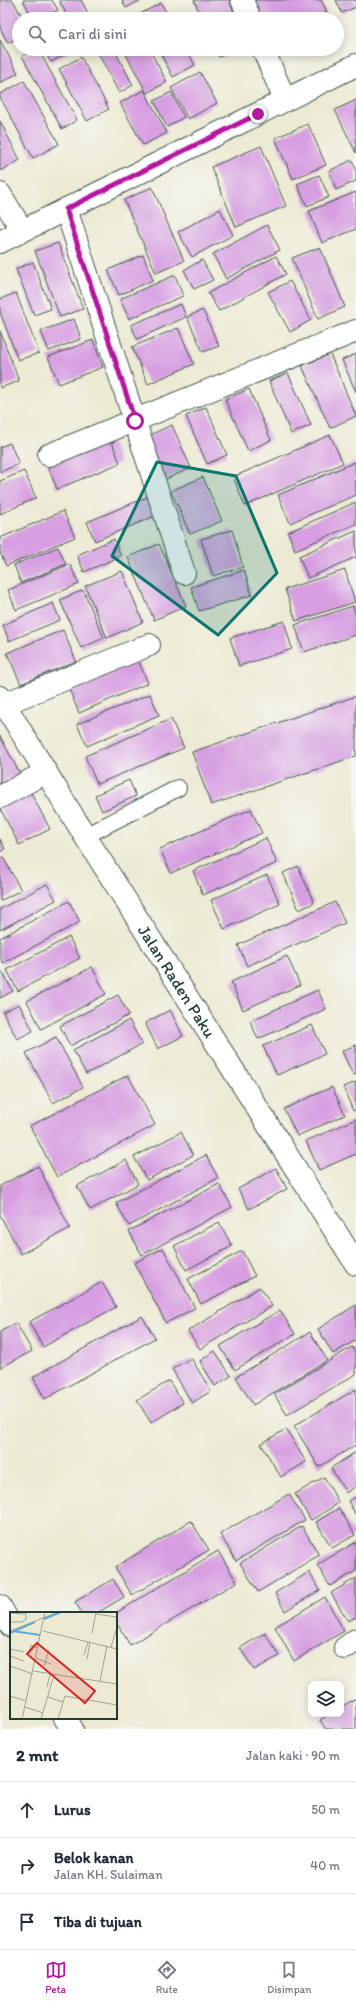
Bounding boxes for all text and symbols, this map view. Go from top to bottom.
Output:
search box [12,12,344,56]
icon: search [26,23,48,45]
text: Cari di sini [58,25,127,43]
route end [249,105,267,123]
route start [126,412,144,430]
street label: Jalan Raden Paku [134,921,220,1042]
inset map [10,1612,117,1719]
map controls [308,1681,344,1717]
button: layers [308,1681,344,1717]
text: 2 mnt [16,1745,59,1765]
text: Jalan kaki · 90 m [246,1748,340,1763]
icon: ahead [16,1799,38,1821]
text: Lurus [54,1801,91,1819]
text: 50 m [311,1802,340,1817]
text: Belok kanan [54,1849,134,1867]
icon: right [16,1855,38,1877]
text: 40 m [310,1858,340,1873]
text: Jalan KH. Sulaiman [54,1867,163,1882]
icon: arrive [16,1911,38,1933]
text: Tiba di tujuan [54,1913,142,1931]
tab: Peta [45,1959,67,1996]
tab: Rute [156,1959,178,1996]
tab: Disimpan [267,1959,311,1996]

